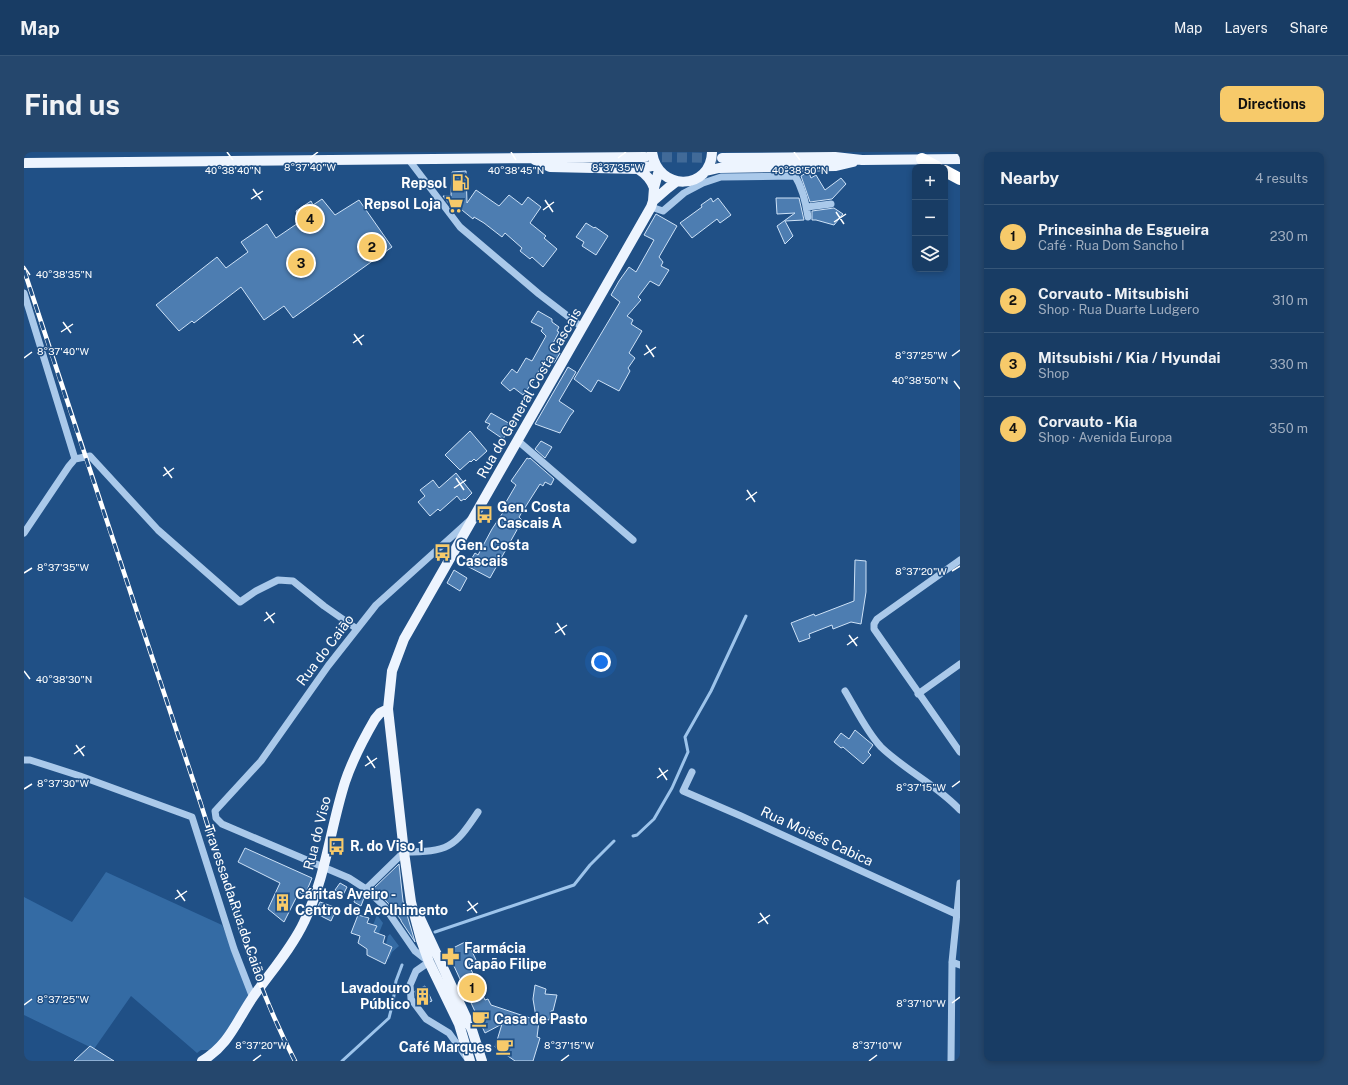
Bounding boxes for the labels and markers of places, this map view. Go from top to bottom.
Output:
fuel station icon: Repsol [450,173,470,193]
place label: Repsol [401,175,447,191]
supermarket icon: Repsol Loja [444,194,464,214]
place label: Repsol Loja [364,196,441,212]
pin: 4 [297,204,323,234]
pin: 2 [359,232,385,262]
pin: 3 [288,248,314,278]
place label: Gen. Costa Cascais A [497,499,570,531]
bus stop icon: Gen. Costa Cascais A [474,505,494,525]
place label: Gen. Costa Cascais [456,537,529,569]
bus stop icon: Gen. Costa Cascais [433,543,453,563]
bus stop icon: R. do Viso 1 [327,836,347,856]
place label: R. do Viso 1 [350,838,424,854]
place label: Cáritas Aveiro - Centro de Acolhimento [295,886,448,918]
building icon: Cáritas Aveiro - Centro de Acolhimento [272,892,292,912]
place label: Farmácia Capão Filipe [464,940,547,972]
pharmacy icon: Farmácia Capão Filipe [441,946,461,966]
pin: 1 [459,973,485,1003]
place label: Lavadouro Público [341,980,410,1012]
building icon: Lavadouro Público [413,986,433,1006]
cafe icon: Casa de Pasto [471,1009,491,1029]
place label: Casa de Pasto [494,1011,588,1027]
cafe icon: Café Marques [495,1037,515,1057]
place label: Café Marques [399,1039,492,1055]

